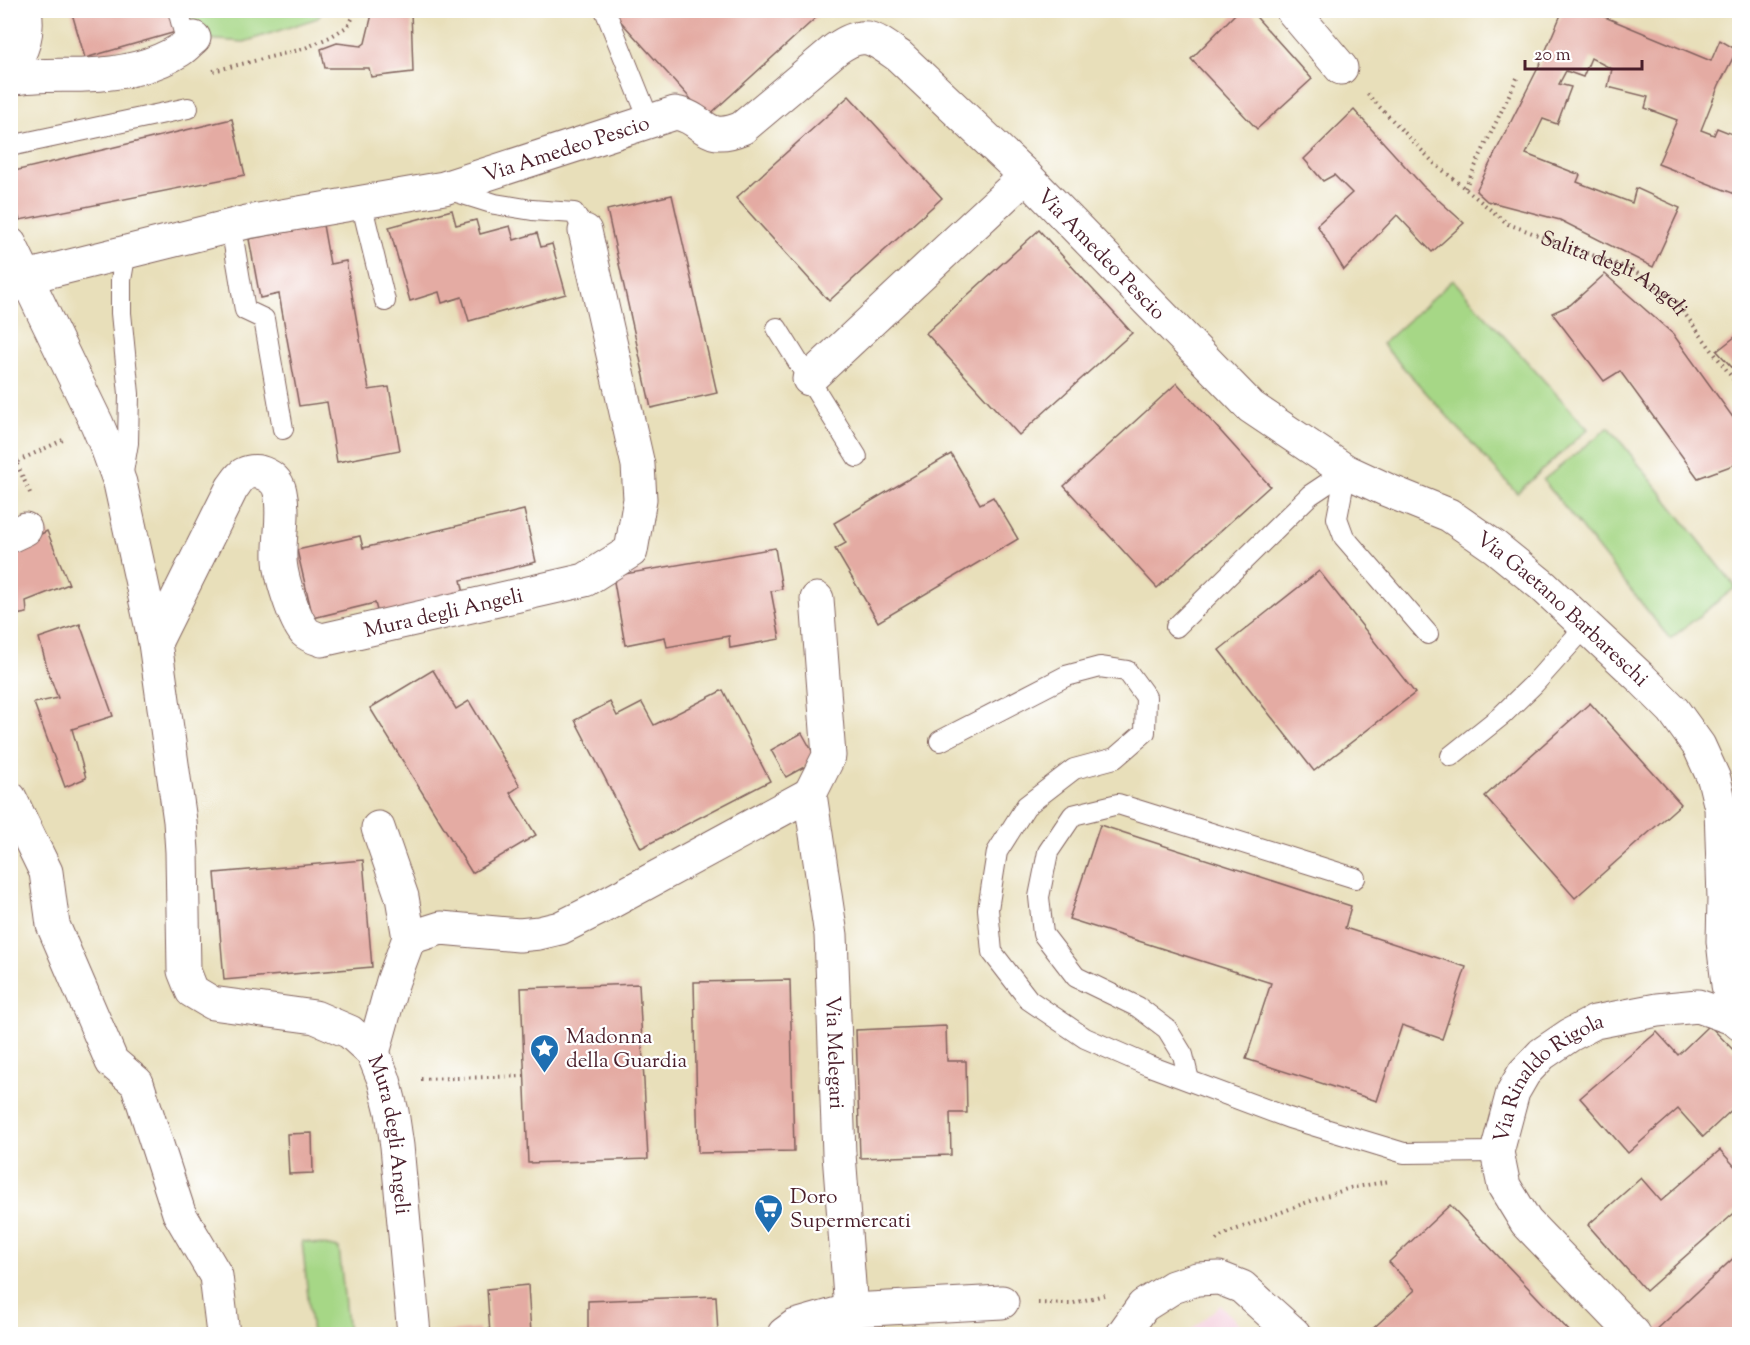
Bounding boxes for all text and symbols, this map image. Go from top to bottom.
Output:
scale bar [1525,33,1642,71]
text: 20 m [1534,43,1571,69]
street label: Via Amedeo Pescio [480,109,654,191]
street label: Via Amedeo Pescio [1029,183,1172,328]
street label: Salita degli Angeli [1536,224,1694,323]
street label: Via Gaetano Barbareschi [1469,525,1655,694]
street label: Mura degli Angeli [361,582,526,647]
street label: Via Melegari [816,995,850,1110]
street label: Via Rinaldo Rigola [1487,1008,1607,1146]
place label: Madonna della Guardia [566,1023,688,1077]
place icon: Madonna della Guardia [529,1032,561,1074]
street label: Mura degli Angeli [358,1051,416,1216]
place label: Doro Supermercati [790,1183,911,1237]
supermarket icon: Doro Supermercati [753,1192,785,1234]

